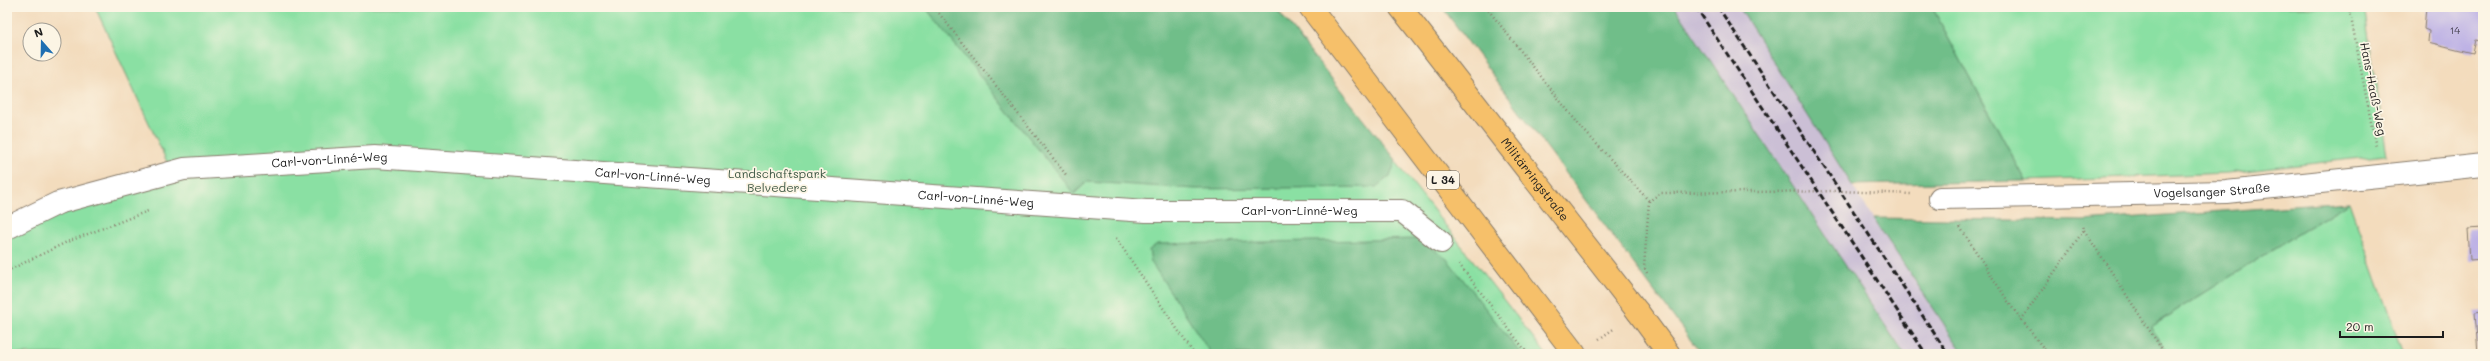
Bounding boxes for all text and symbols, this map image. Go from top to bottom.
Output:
north arrow [22,22,62,62]
house number: 14 [2450,23,2460,37]
text: N [32,24,45,41]
street label: Hans-Haaß-Weg [2357,41,2391,137]
street label: Militärringstraße [1498,134,1573,224]
street label: Carl-von-Linné-Weg [271,148,388,170]
street label: Carl-von-Linné-Weg [594,163,711,187]
park label: Landschaftspark Belvedere [728,165,826,195]
road number: L 34 [1427,171,1459,189]
street label: Vogelsanger Straße [2153,178,2271,201]
street label: Carl-von-Linné-Weg [917,186,1034,210]
street label: Carl-von-Linné-Weg [1241,202,1358,218]
scale bar [2340,313,2443,339]
text: 20 m [2346,318,2374,334]

